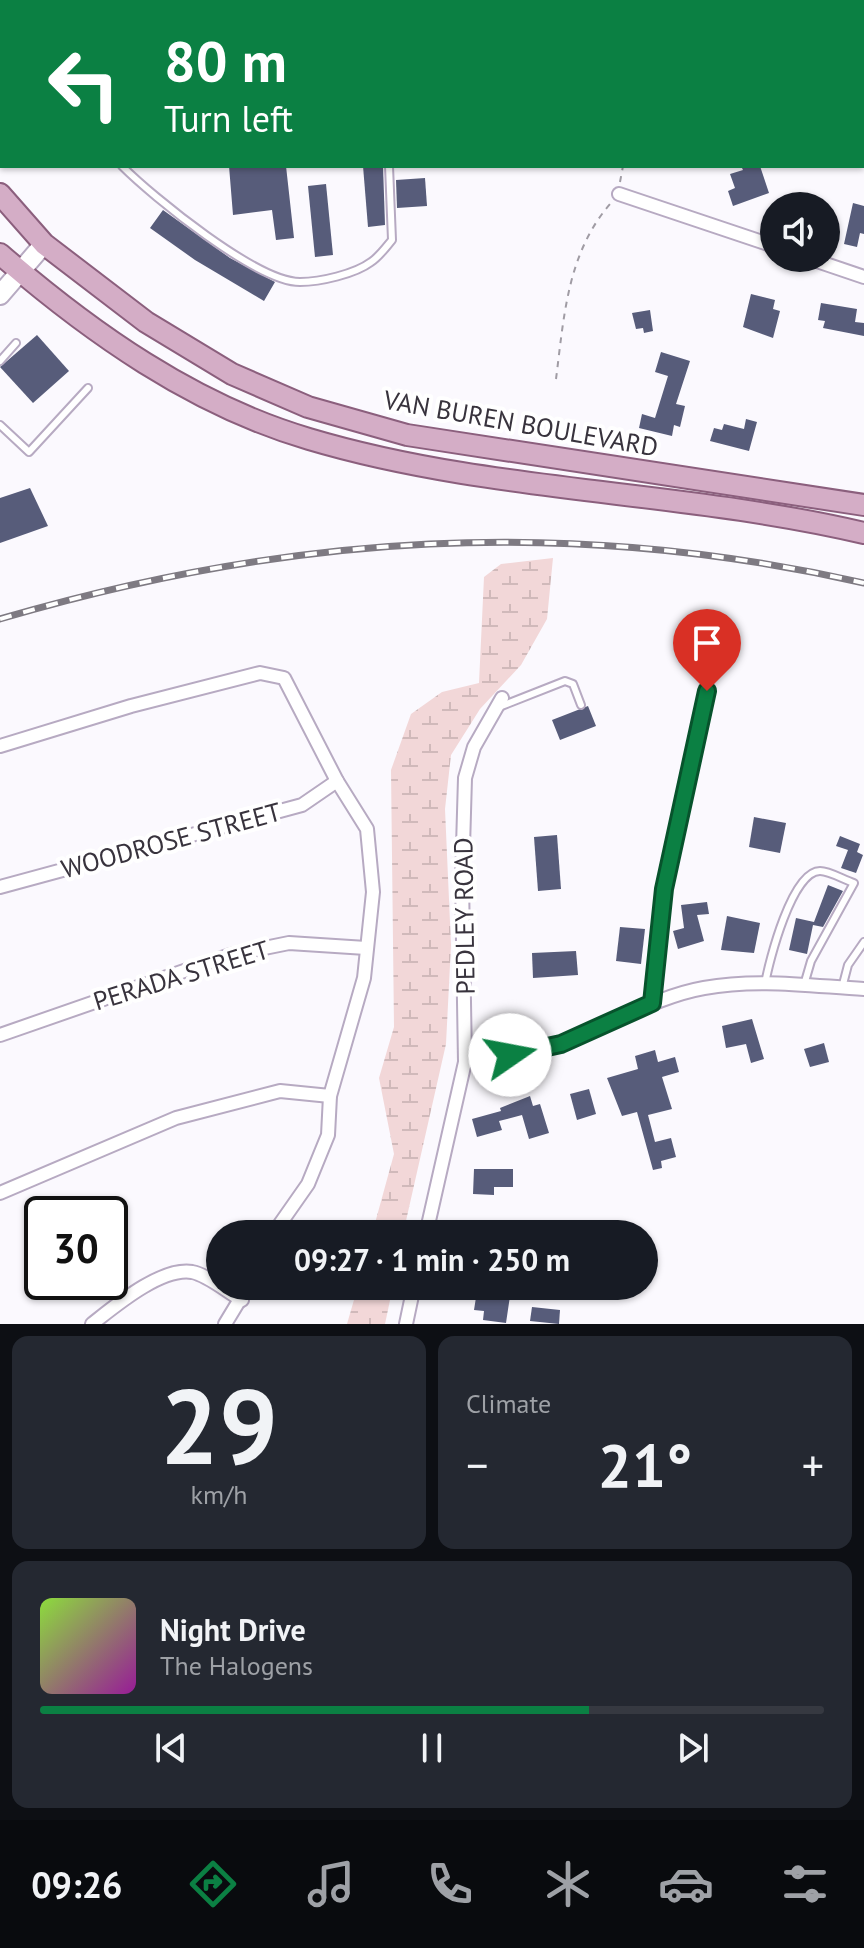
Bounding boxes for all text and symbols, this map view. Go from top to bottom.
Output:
text: 80 m [164,25,287,97]
icon: left [32,32,136,136]
text: Turn left [164,95,293,142]
map controls [760,192,840,272]
button: sound [760,192,840,272]
street label: VAN BUREN BOULEVARD [380,382,661,463]
pin [673,609,741,691]
icon: arrive [685,621,729,665]
street label: WOODROSE STREET [57,795,285,885]
street label: PEDLEY ROAD [446,837,482,995]
street label: PERADA STREET [89,933,273,1017]
position arrow [468,1013,552,1097]
speed limit sign: 30 [24,1196,128,1300]
text: 09:27 · 1 min · 250 m [294,1240,570,1279]
text: 29 [160,1358,278,1493]
text: Climate [466,1387,551,1420]
text: 21° [598,1426,692,1504]
text: − [466,1436,488,1493]
text: + [802,1436,824,1493]
text: km/h [191,1478,248,1511]
text: Night Drive [160,1610,306,1649]
text: The Halogens [160,1649,313,1682]
icon: previous [149,1726,193,1770]
icon: pause [410,1726,454,1770]
icon: next [671,1726,715,1770]
icon: directions [185,1856,241,1912]
icon: music [303,1856,359,1912]
icon: phone [422,1856,478,1912]
icon: climate [540,1856,596,1912]
icon: car [658,1856,714,1912]
icon: filters [777,1856,833,1912]
text: 09:26 [31,1861,123,1908]

